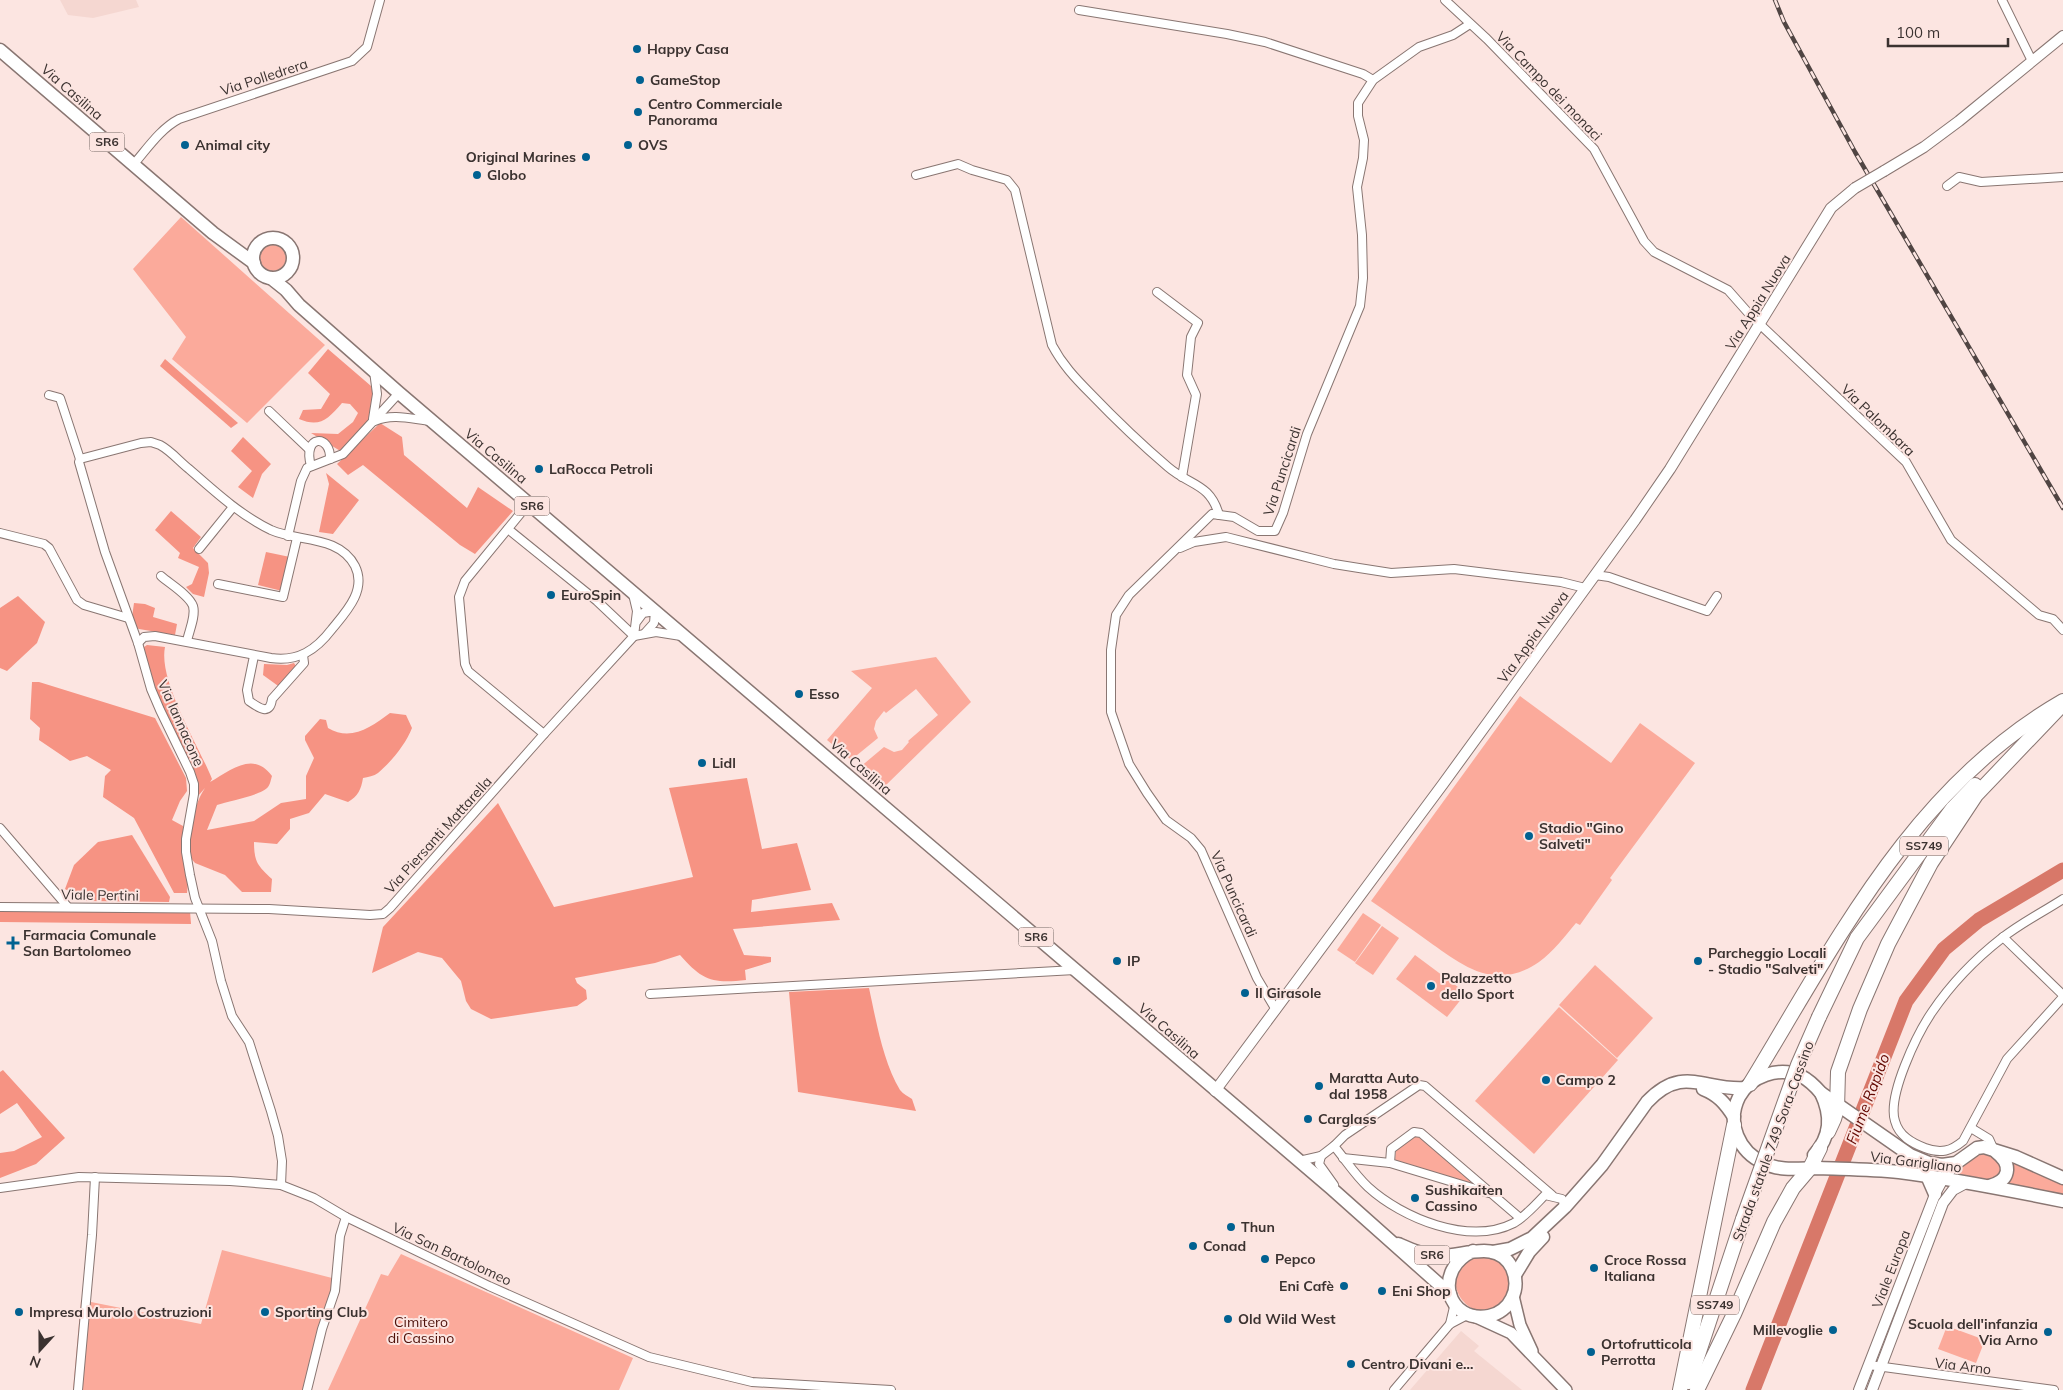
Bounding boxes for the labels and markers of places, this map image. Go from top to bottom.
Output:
place label: Happy Casa [647,40,729,58]
marker: Happy Casa [631,43,643,55]
place label: GameStop [650,71,721,89]
marker: GameStop [634,74,646,86]
place label: Centro Commerciale Panorama [648,95,783,129]
marker: Centro Commerciale Panorama [632,106,644,118]
place label: Animal city [195,136,270,154]
place label: OVS [638,136,668,154]
marker: Animal city [179,139,191,151]
marker: OVS [622,139,634,151]
place label: Original Marines [466,148,576,166]
marker: Original Marines [580,151,592,163]
place label: Globo [487,166,526,184]
marker: Globo [471,169,483,181]
place label: LaRocca Petroli [549,460,653,478]
marker: LaRocca Petroli [533,463,545,475]
place label: EuroSpin [561,586,621,604]
marker: EuroSpin [545,589,557,601]
place label: Esso [809,685,840,703]
marker: Esso [793,688,805,700]
place label: Lidl [712,754,736,772]
marker: Lidl [696,757,708,769]
place label: Stadio "Gino Salveti" [1539,819,1623,853]
marker: Stadio "Gino Salveti" [1523,830,1535,842]
place label: Farmacia Comunale San Bartolomeo [23,926,156,960]
marker: Farmacia Comunale San Bartolomeo [7,937,19,949]
place label: Parcheggio Locali - Stadio "Salveti" [1708,944,1827,978]
place label: IP [1127,952,1140,970]
marker: IP [1111,955,1123,967]
marker: Parcheggio Locali - Stadio "Salveti" [1692,955,1704,967]
place label: Palazzetto dello Sport [1441,969,1515,1003]
marker: Palazzetto dello Sport [1425,980,1437,992]
place label: Il Girasole [1255,984,1322,1002]
marker: Il Girasole [1239,987,1251,999]
place label: Maratta Auto dal 1958 [1329,1069,1419,1103]
place label: Campo 2 [1556,1071,1616,1089]
marker: Campo 2 [1540,1074,1552,1086]
marker: Maratta Auto dal 1958 [1313,1080,1325,1092]
place label: Carglass [1318,1110,1376,1128]
marker: Carglass [1302,1113,1314,1125]
place label: Sushikaiten Cassino [1425,1181,1503,1215]
marker: Sushikaiten Cassino [1409,1192,1421,1204]
place label: Thun [1241,1218,1275,1236]
marker: Thun [1225,1221,1237,1233]
place label: Conad [1203,1237,1246,1255]
marker: Conad [1187,1240,1199,1252]
place label: Pepco [1275,1250,1316,1268]
place label: Croce Rossa Italiana [1604,1251,1686,1285]
marker: Pepco [1259,1253,1271,1265]
marker: Croce Rossa Italiana [1588,1262,1600,1274]
place label: Eni Cafè [1279,1277,1334,1295]
marker: Eni Cafè [1338,1280,1350,1292]
place label: Eni Shop [1392,1282,1451,1300]
marker: Eni Shop [1376,1285,1388,1297]
place label: Impresa Murolo Costruzioni [29,1303,212,1321]
place label: Sporting Club [275,1303,367,1321]
marker: Impresa Murolo Costruzioni [13,1306,25,1318]
marker: Sporting Club [259,1306,271,1318]
place label: Old Wild West [1238,1310,1336,1328]
marker: Old Wild West [1222,1313,1234,1325]
place label: Scuola dell'infanzia Via Arno [1908,1315,2038,1349]
place label: Millevoglie [1753,1321,1823,1339]
marker: Millevoglie [1827,1324,1839,1336]
marker: Scuola dell'infanzia Via Arno [2042,1326,2054,1338]
place label: Ortofrutticola Perrotta [1601,1335,1692,1369]
marker: Ortofrutticola Perrotta [1585,1346,1597,1358]
place label: Centro Divani e… [1361,1355,1474,1373]
marker: Centro Divani e… [1345,1358,1357,1370]

